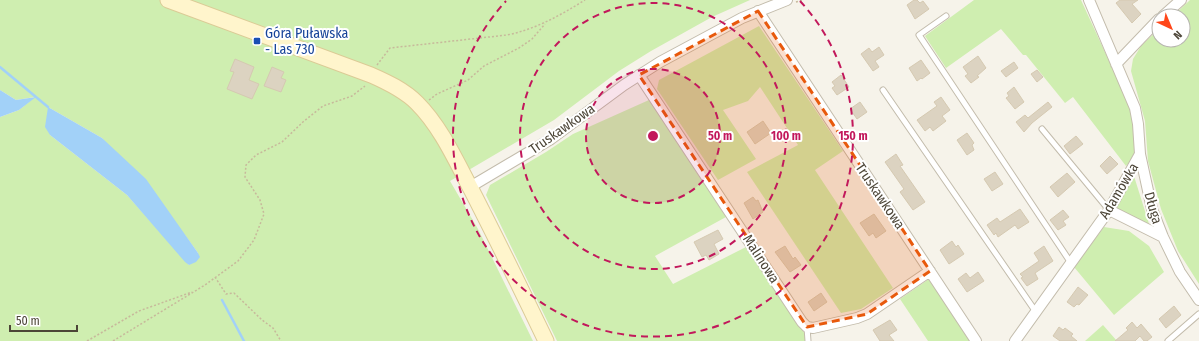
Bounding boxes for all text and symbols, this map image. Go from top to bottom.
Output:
north arrow [1151,8,1191,48]
place label: Góra Puławska - Las 730 [265,25,348,58]
text: N [1171,28,1184,42]
marker: Góra Puławska - Las 730 [252,36,262,46]
street label: Truskawkowa [526,100,598,158]
centre of rings [646,129,660,143]
text: 50 m [708,129,732,143]
text: 100 m [771,129,801,143]
text: 150 m [838,129,868,143]
street label: Truskawkowa [852,160,908,232]
street label: Adamówka [1096,160,1142,222]
street label: Długa [1140,190,1166,226]
street label: Malinowa [739,232,783,287]
scale bar [10,307,77,333]
text: 50 m [16,314,40,328]

